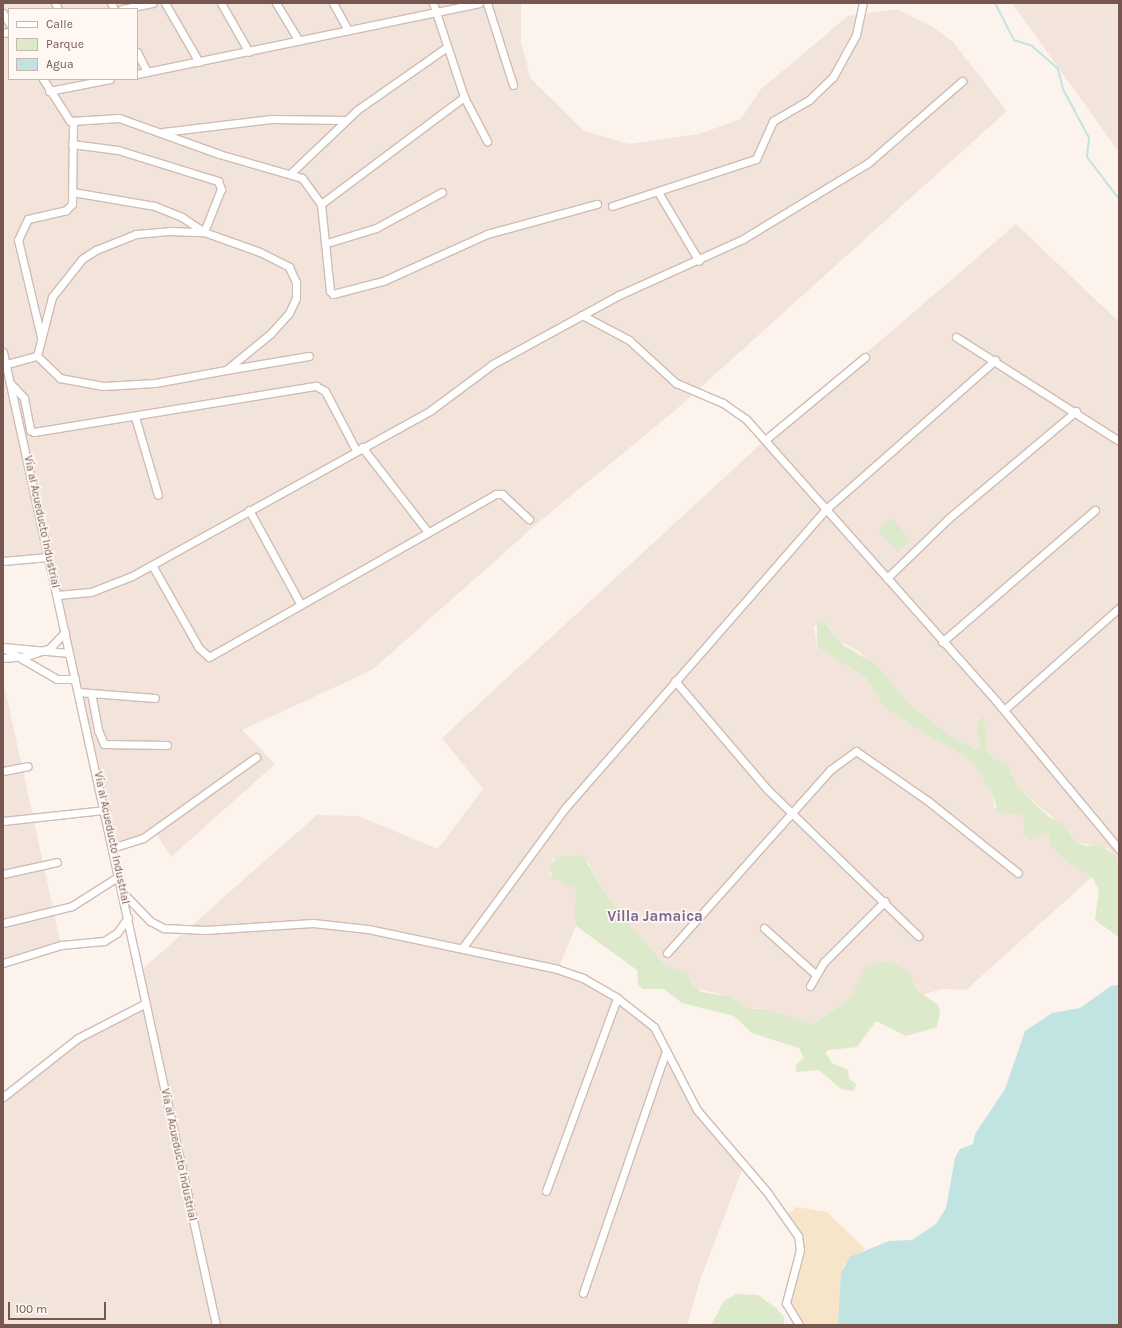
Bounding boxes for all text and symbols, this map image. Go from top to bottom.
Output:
legend [8,8,138,80]
text: Calle [46,17,73,31]
text: Parque [46,37,84,51]
text: Agua [46,57,74,71]
street label: Vía al Acueducto Industrial [21,455,61,589]
street label: Vía al Acueducto Industrial [91,771,131,905]
district label: Villa Jamaica [607,908,703,926]
street label: Vía al Acueducto Industrial [158,1088,198,1222]
scale bar [10,1294,108,1320]
text: 100 m [15,1302,47,1316]

